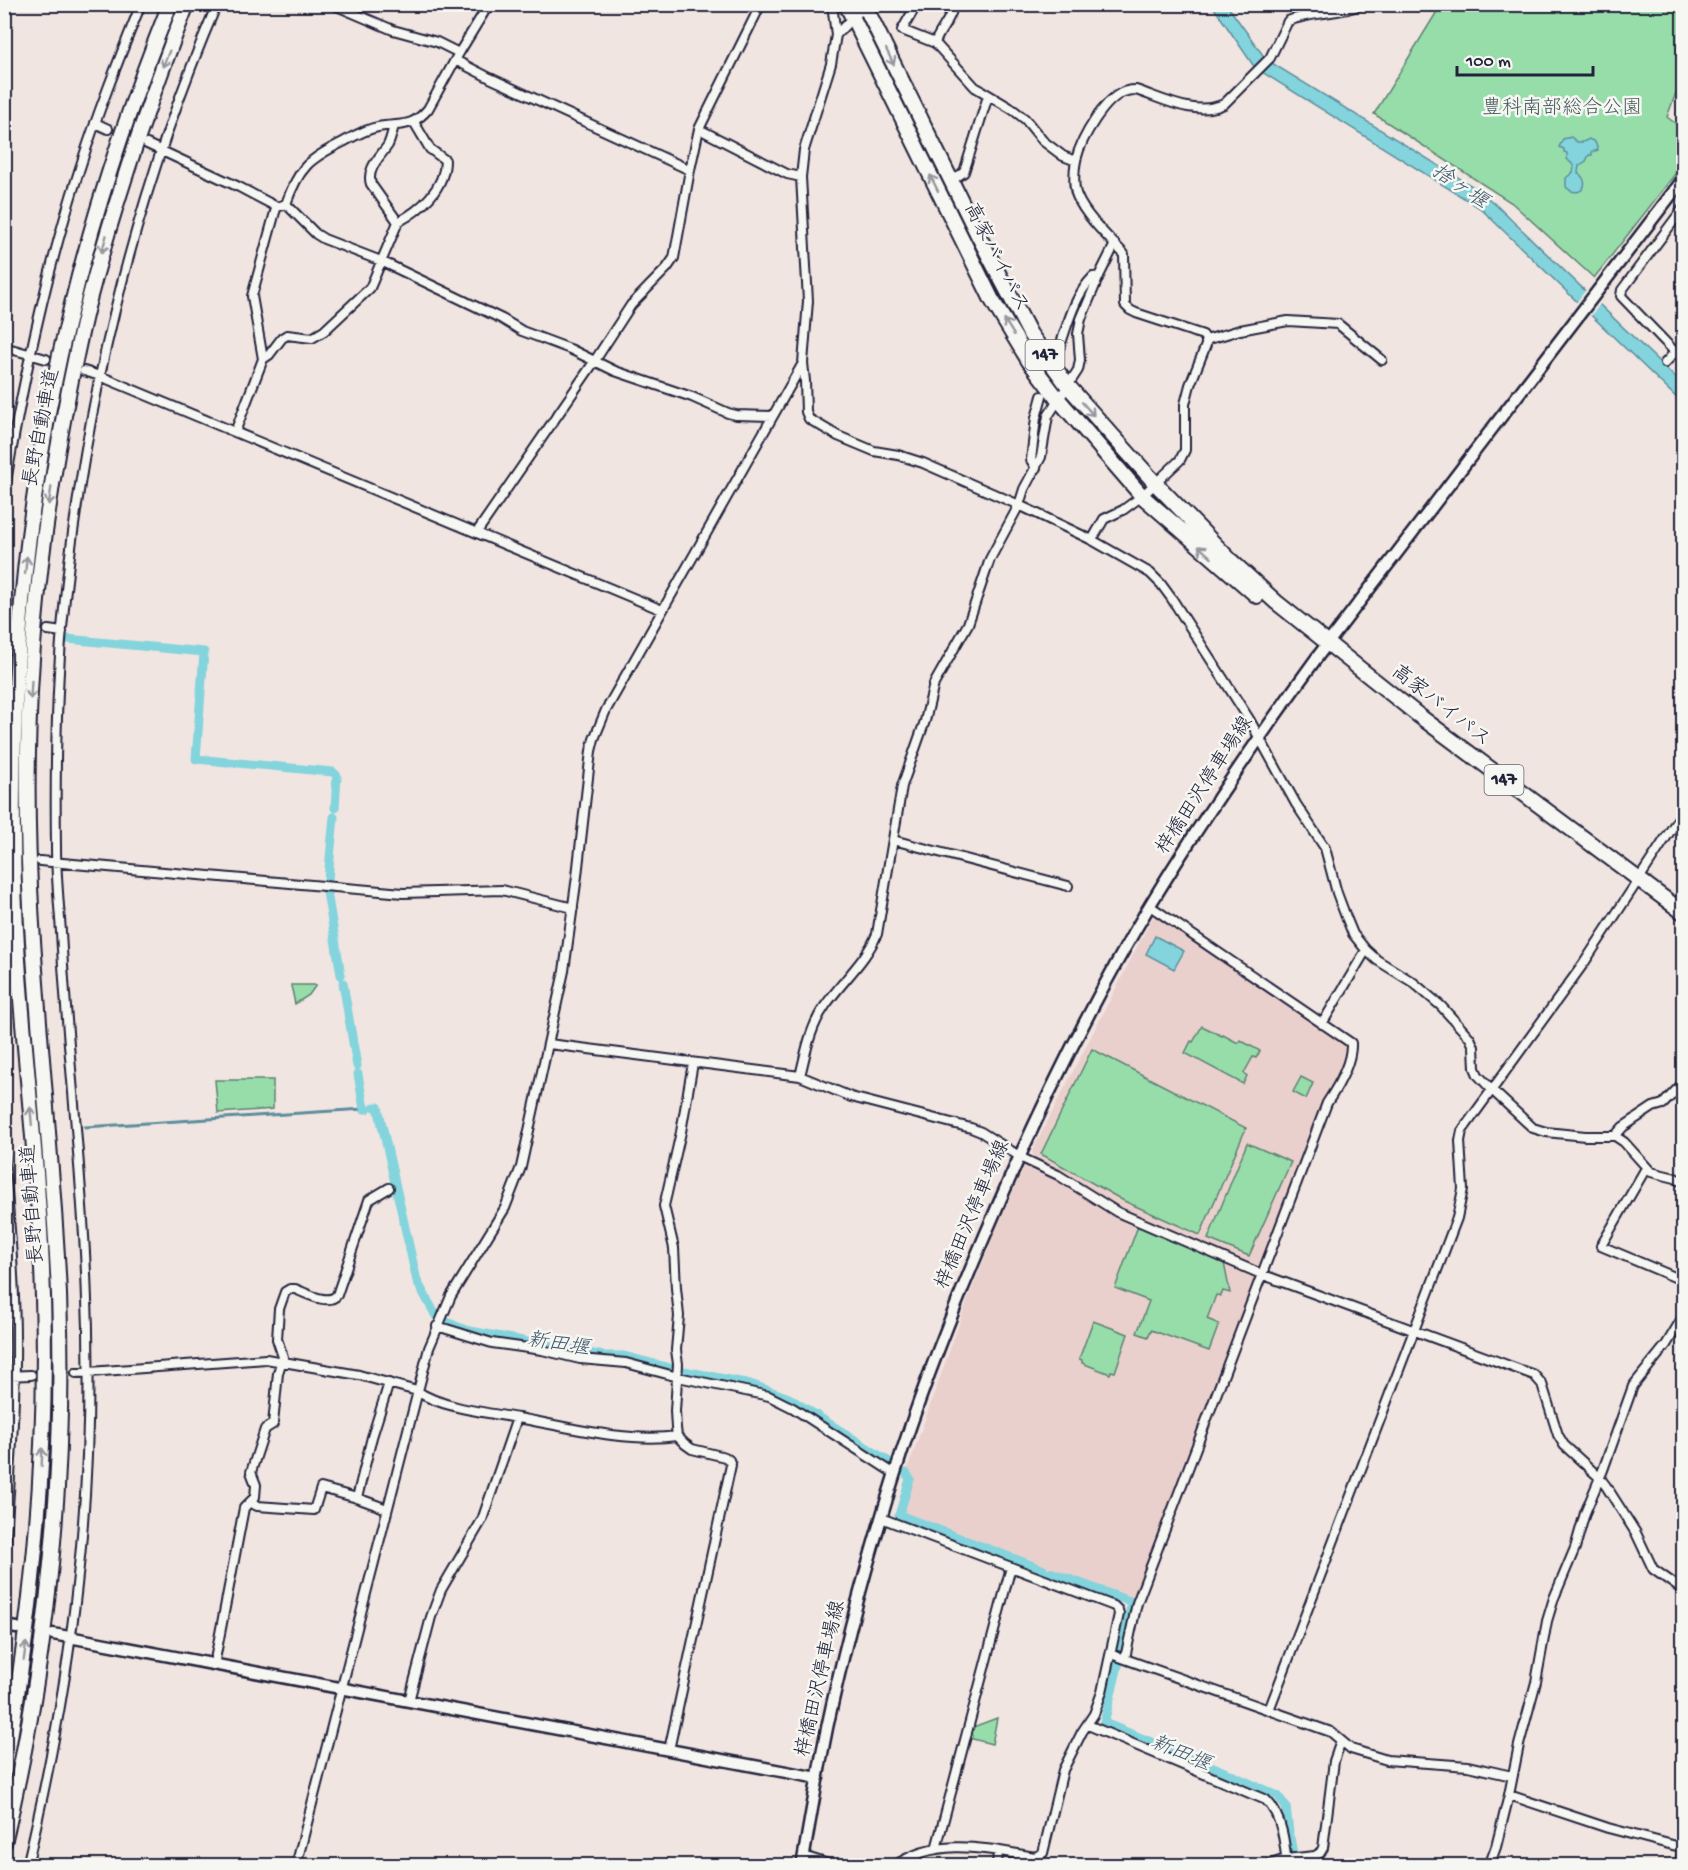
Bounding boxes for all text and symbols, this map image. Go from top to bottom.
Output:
scale bar [1457,39,1594,77]
one-way arrow [885,48,897,66]
one-way arrow [159,49,170,68]
text: 100 m [1465,52,1511,73]
park label: 豊科南部総合公園 [1482,96,1642,121]
water label: 捨ヶ堰 [1426,159,1494,217]
one-way arrow [928,175,940,193]
street label: 高家バイパス [958,199,1034,317]
one-way arrow [98,234,110,253]
one-way arrow [1002,319,1014,336]
road number: 147 [1026,340,1064,370]
street label: 長野自動車道 [18,367,66,489]
one-way arrow [1081,401,1095,416]
one-way arrow [44,486,55,505]
one-way arrow [1198,545,1213,559]
one-way arrow [21,555,32,575]
street label: 高家バイパス [1386,660,1495,753]
one-way arrow [25,679,36,699]
street label: 梓橋田沢停車場線 [1151,712,1259,859]
road number: 147 [1484,765,1524,795]
one-way arrow [25,1106,36,1126]
street label: 梓橋田沢停車場線 [930,1136,1016,1293]
street label: 長野自動車道 [16,1143,50,1265]
water label: 新田堰 [525,1328,593,1364]
one-way arrow [36,1448,47,1468]
street label: 梓橋田沢停車場線 [791,1598,851,1760]
one-way arrow [19,1642,30,1662]
water label: 新田堰 [1146,1730,1216,1780]

